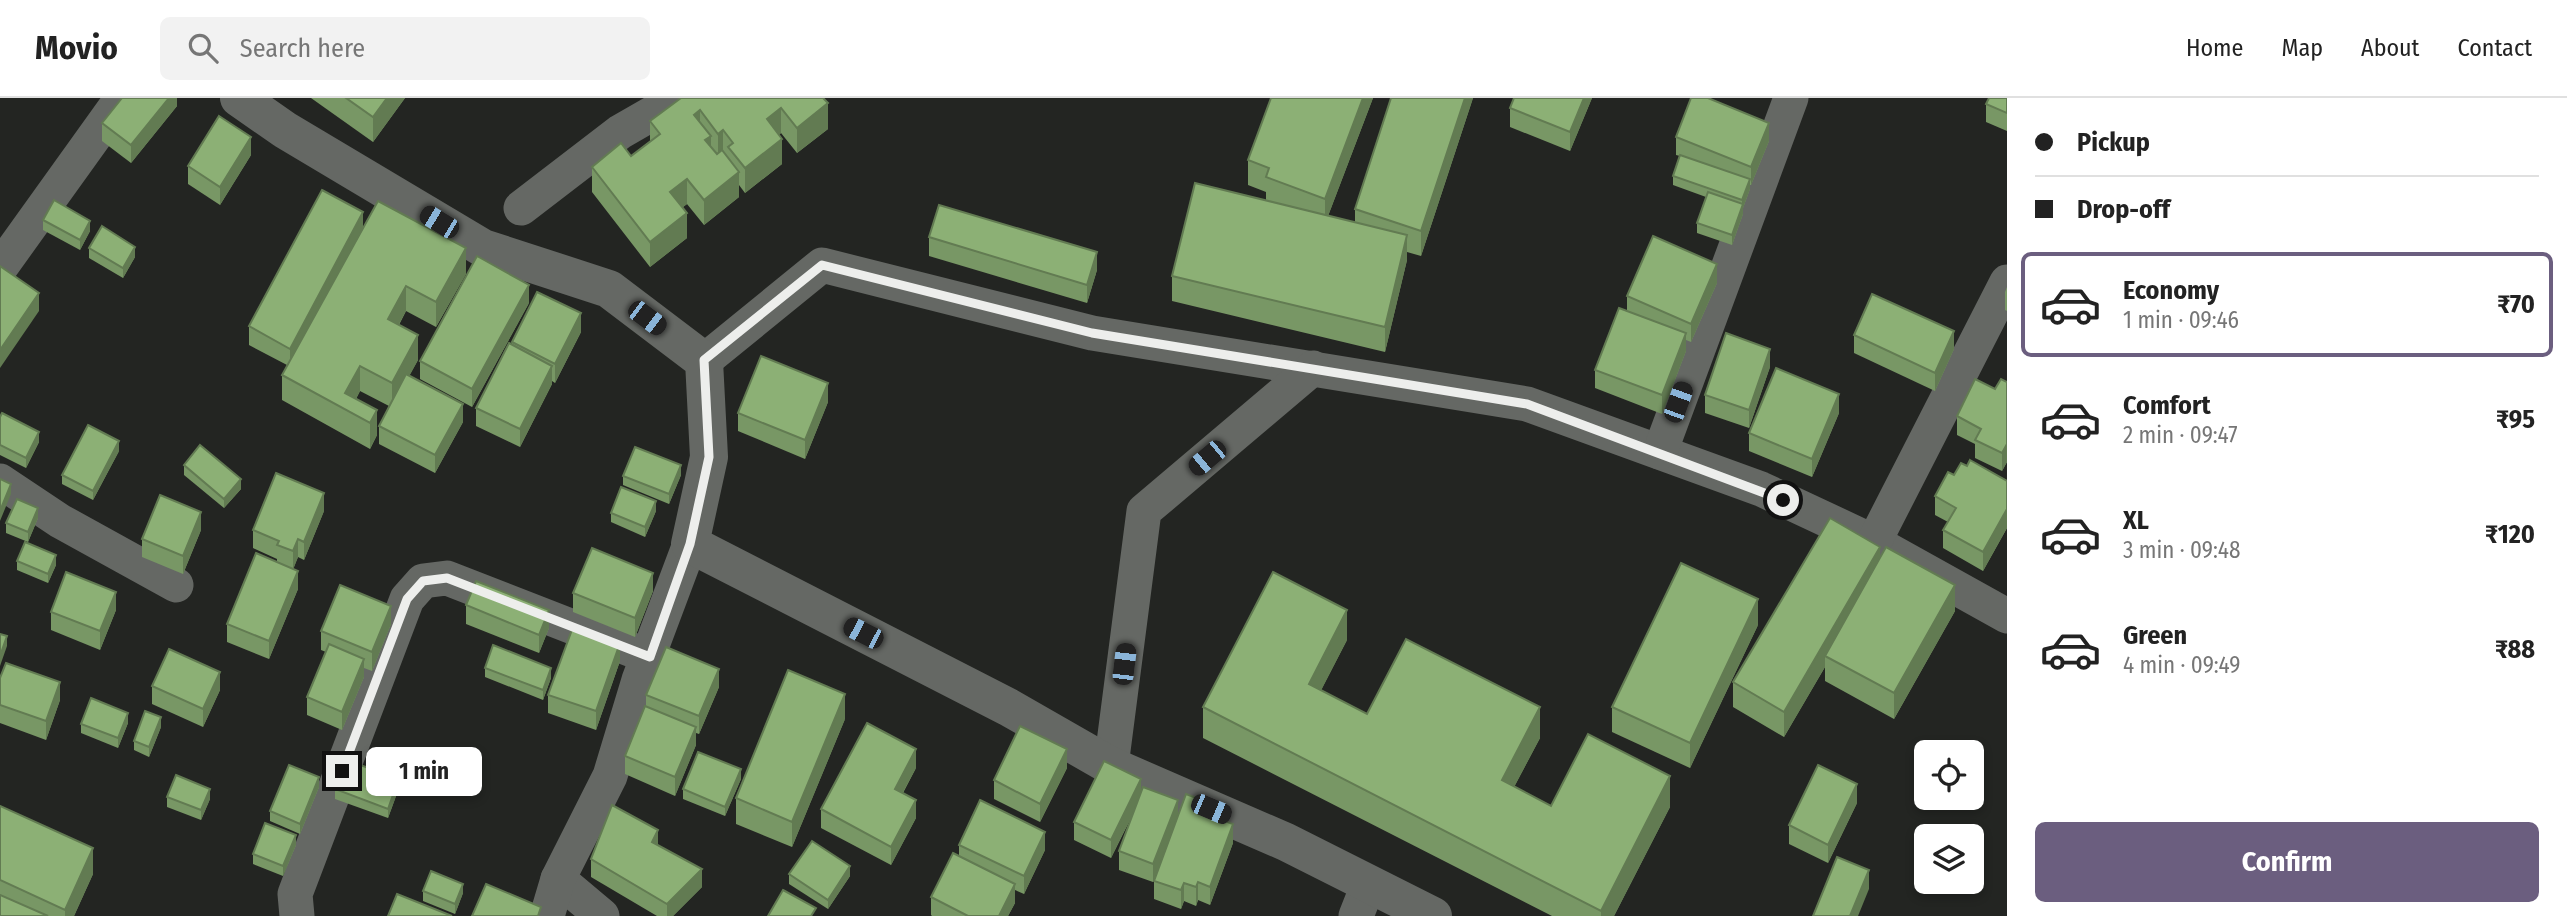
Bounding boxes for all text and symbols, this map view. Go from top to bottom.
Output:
search box [160,17,650,80]
text: Movio [35,28,118,68]
icon: search [184,29,222,67]
text: Search here [240,33,365,64]
text: Home [2186,34,2243,62]
text: Map [2281,34,2323,62]
text: About [2361,34,2419,62]
text: Contact [2457,34,2532,62]
text: Pickup [2077,127,2150,158]
text: Drop-off [2077,194,2170,225]
car [416,202,463,242]
icon: car [2039,273,2102,336]
text: Economy [2123,275,2219,306]
text: ₹70 [2497,289,2535,320]
car [624,297,671,339]
text: 1 min · 09:46 [2123,306,2239,334]
car [1661,379,1696,425]
icon: car [2039,388,2102,451]
text: Comfort [2123,390,2211,421]
text: ₹95 [2496,404,2535,435]
text: 2 min · 09:47 [2123,421,2238,449]
car [1185,436,1230,480]
route start [1767,484,1799,516]
icon: car [2039,503,2102,566]
text: XL [2123,505,2149,536]
text: ₹120 [2485,519,2535,550]
text: 3 min · 09:48 [2123,536,2240,564]
car [840,614,887,652]
icon: car [2039,618,2102,681]
text: Green [2123,620,2187,651]
text: ₹88 [2495,634,2535,665]
car [1112,642,1137,686]
text: 4 min · 09:49 [2123,651,2240,679]
map controls [1914,740,1984,894]
button: locate [1914,740,1984,810]
callout: 1 min [366,746,482,796]
route end [326,755,358,787]
text: 1 min [399,757,449,785]
car [1188,791,1235,827]
button: Confirm [2035,822,2539,902]
button: layers [1914,824,1984,894]

